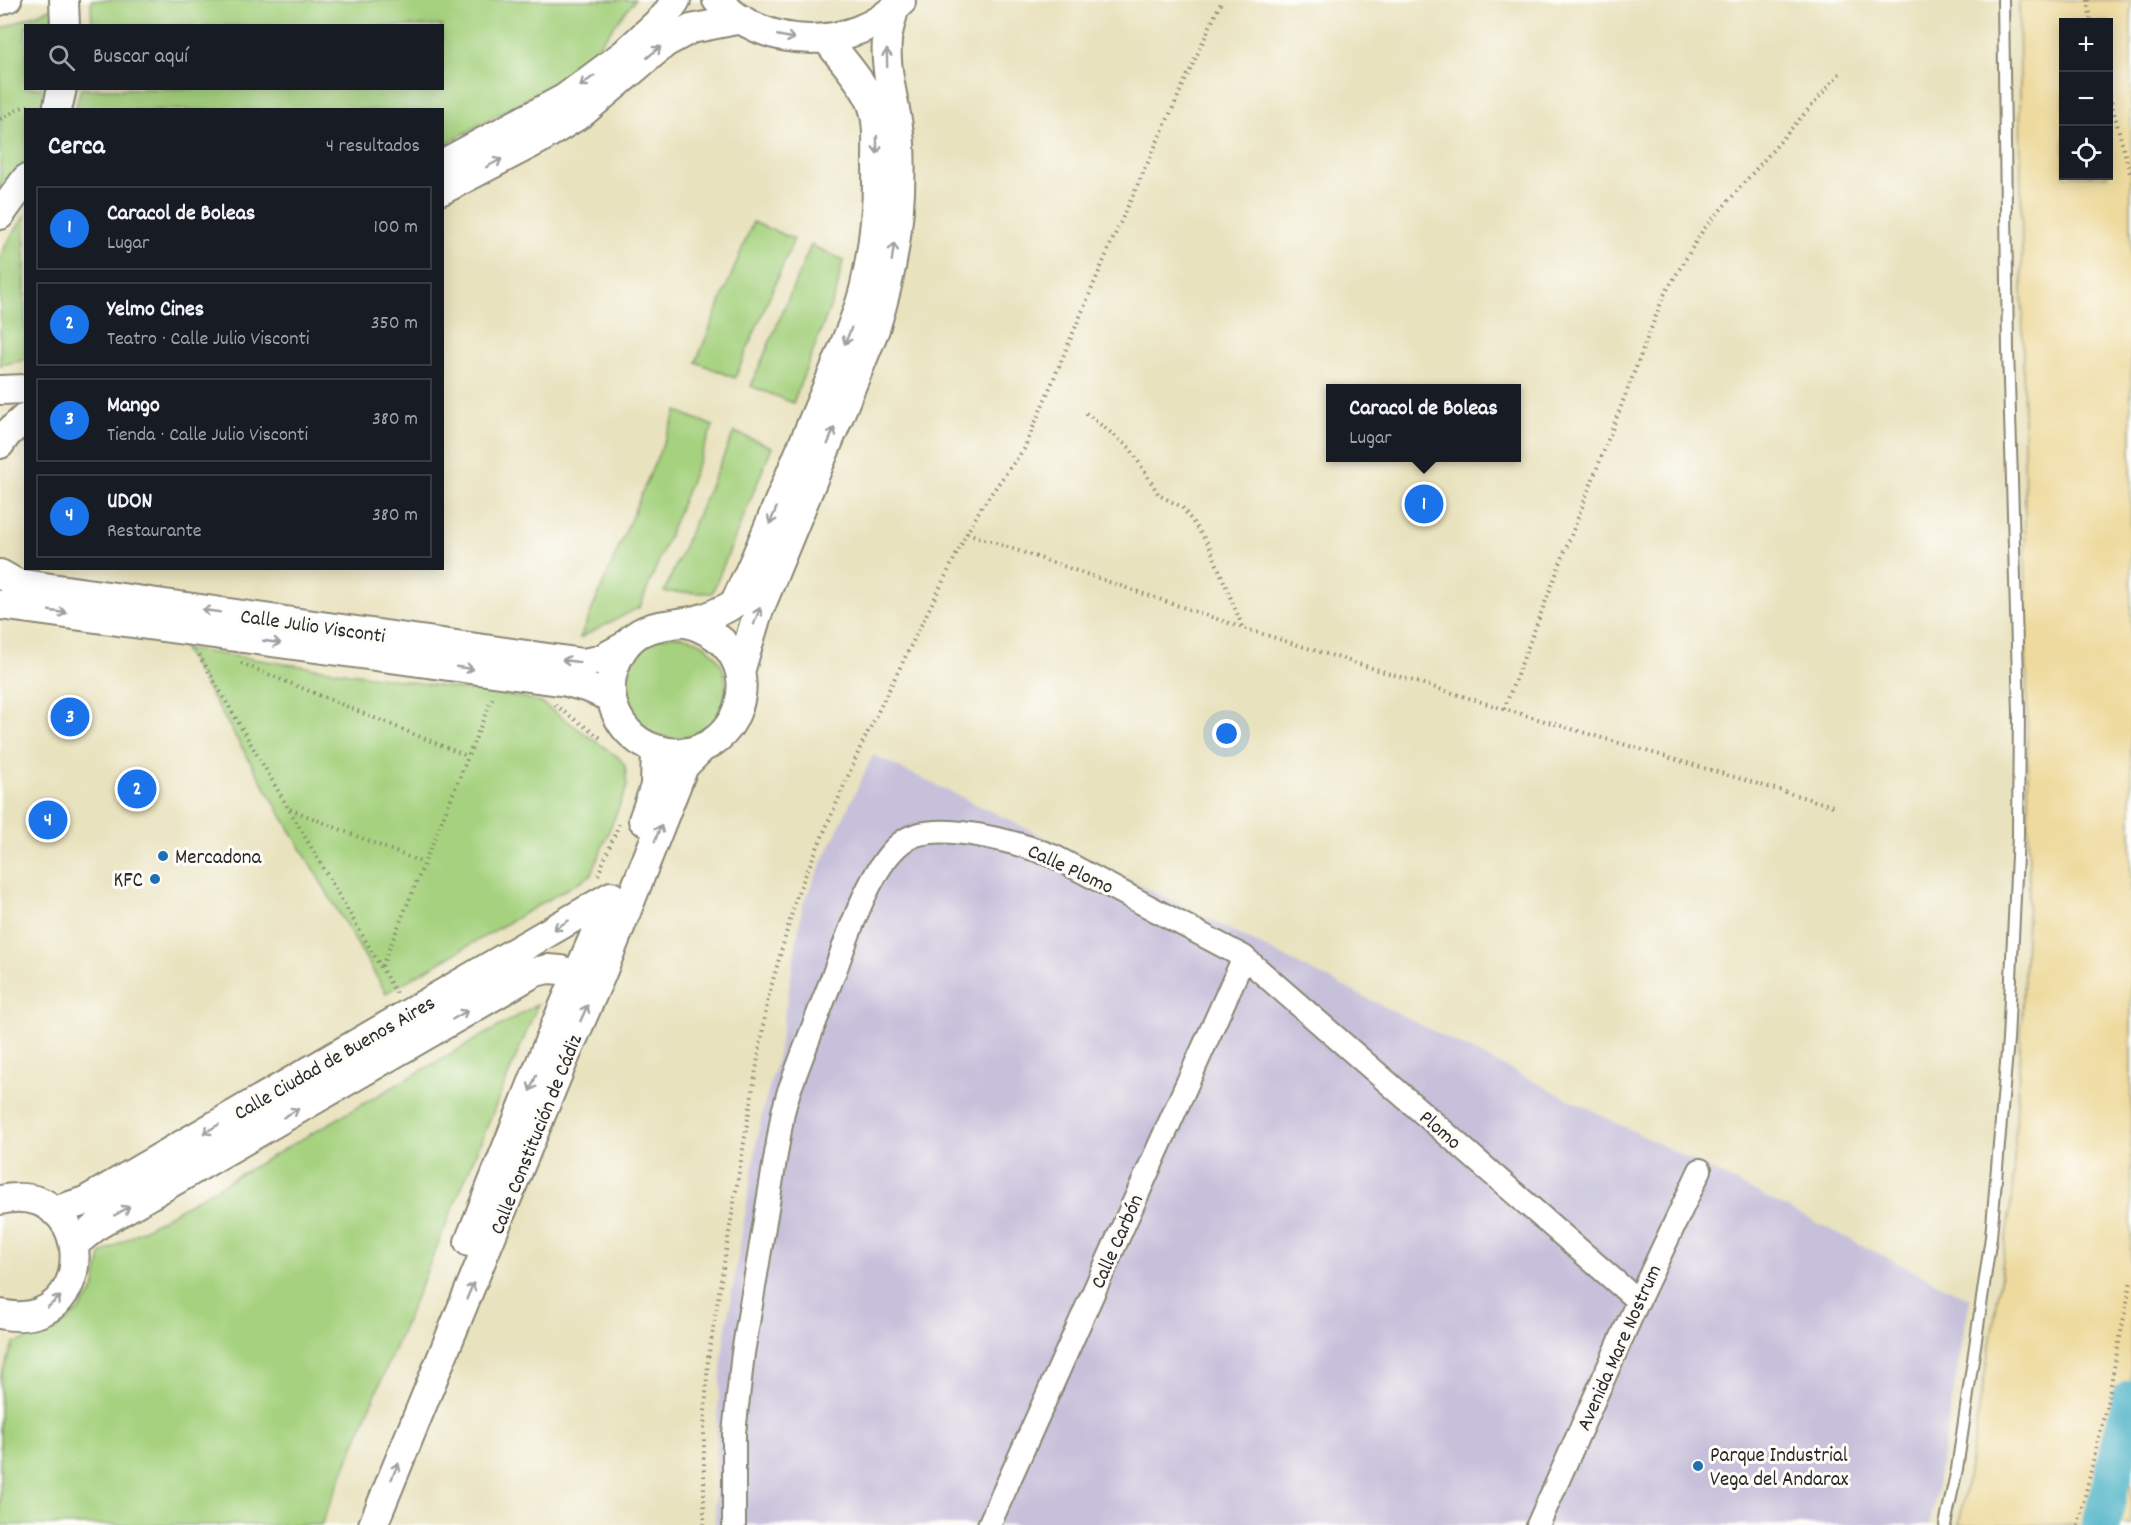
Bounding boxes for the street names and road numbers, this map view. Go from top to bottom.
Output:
street label: Calle Julio Visconti [238,603,387,653]
street label: Calle Plomo [1022,838,1118,904]
street label: Calle Ciudad de Buenos Aires [229,990,442,1130]
street label: Calle Constitución de Cádiz [484,1031,592,1240]
street label: Plomo [1411,1104,1467,1158]
street label: Calle Carbón [1085,1190,1153,1294]
street label: Avenida Mare Nostrum [1571,1260,1671,1436]

